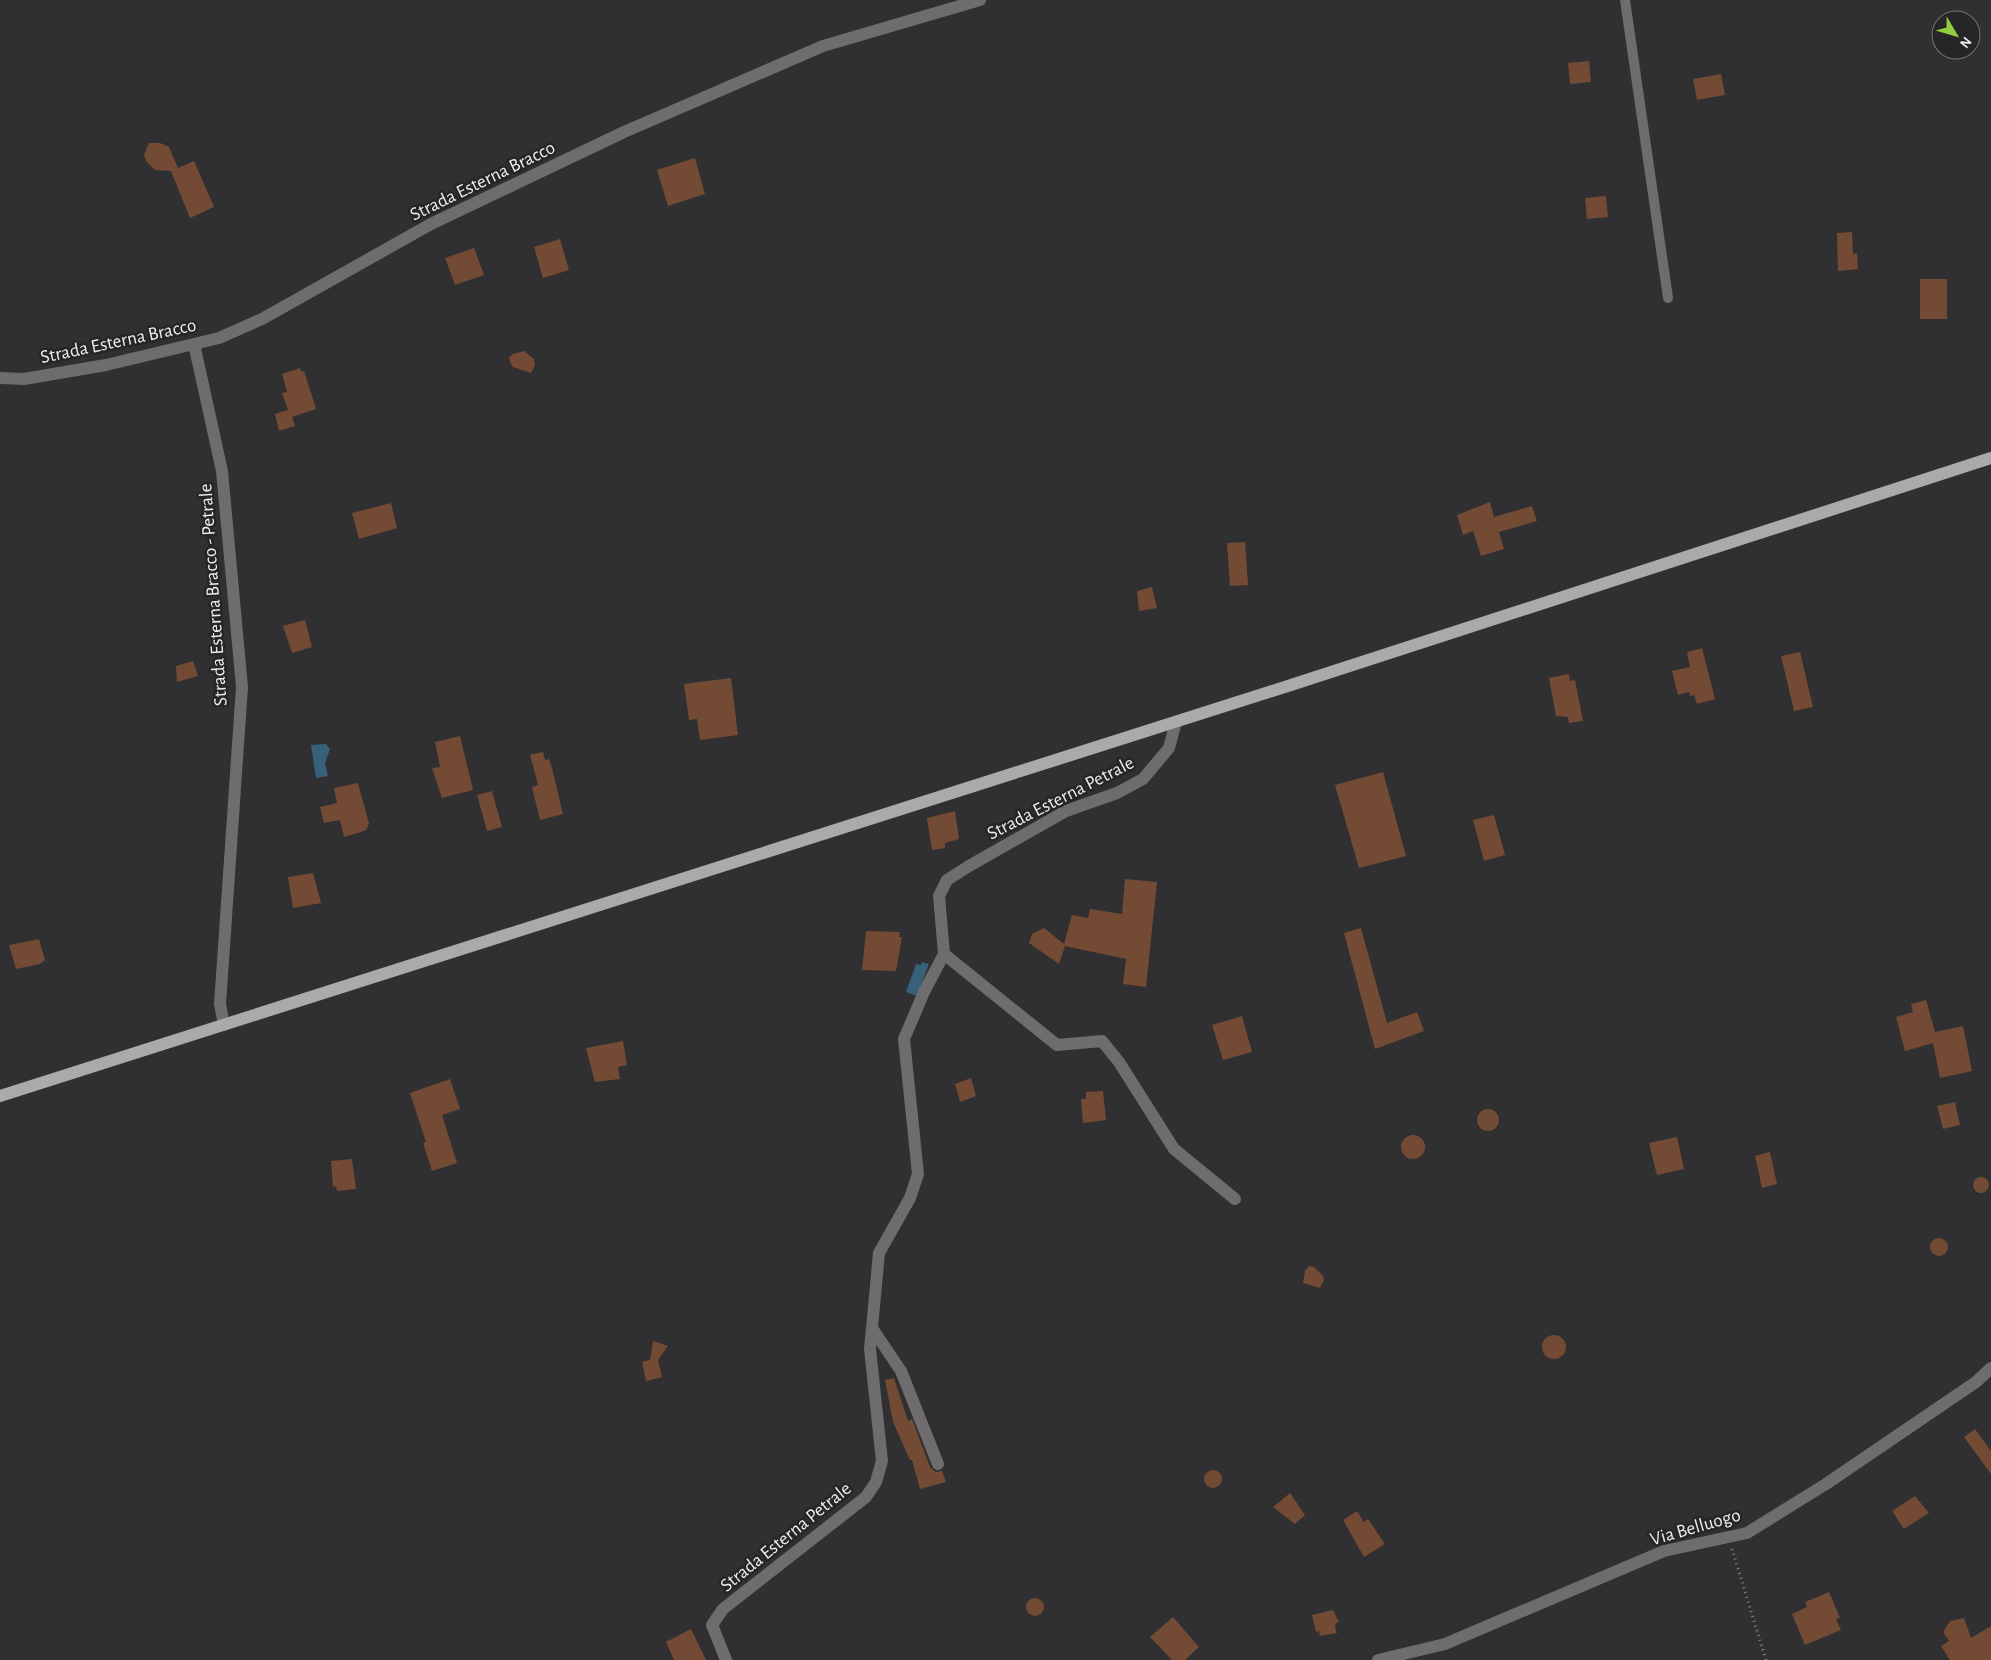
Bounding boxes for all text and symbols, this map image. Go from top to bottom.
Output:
north arrow [1931,10,1981,60]
text: N [1957,34,1974,51]
street label: Strada Esterna Bracco [407,138,558,225]
street label: Strada Esterna Bracco [39,316,198,367]
street label: Strada Esterna Bracco - Petrale [196,483,231,707]
street label: Strada Esterna Petrale [984,753,1137,844]
street label: Strada Esterna Petrale [717,1479,855,1596]
street label: Via Belluogo [1648,1505,1743,1549]

